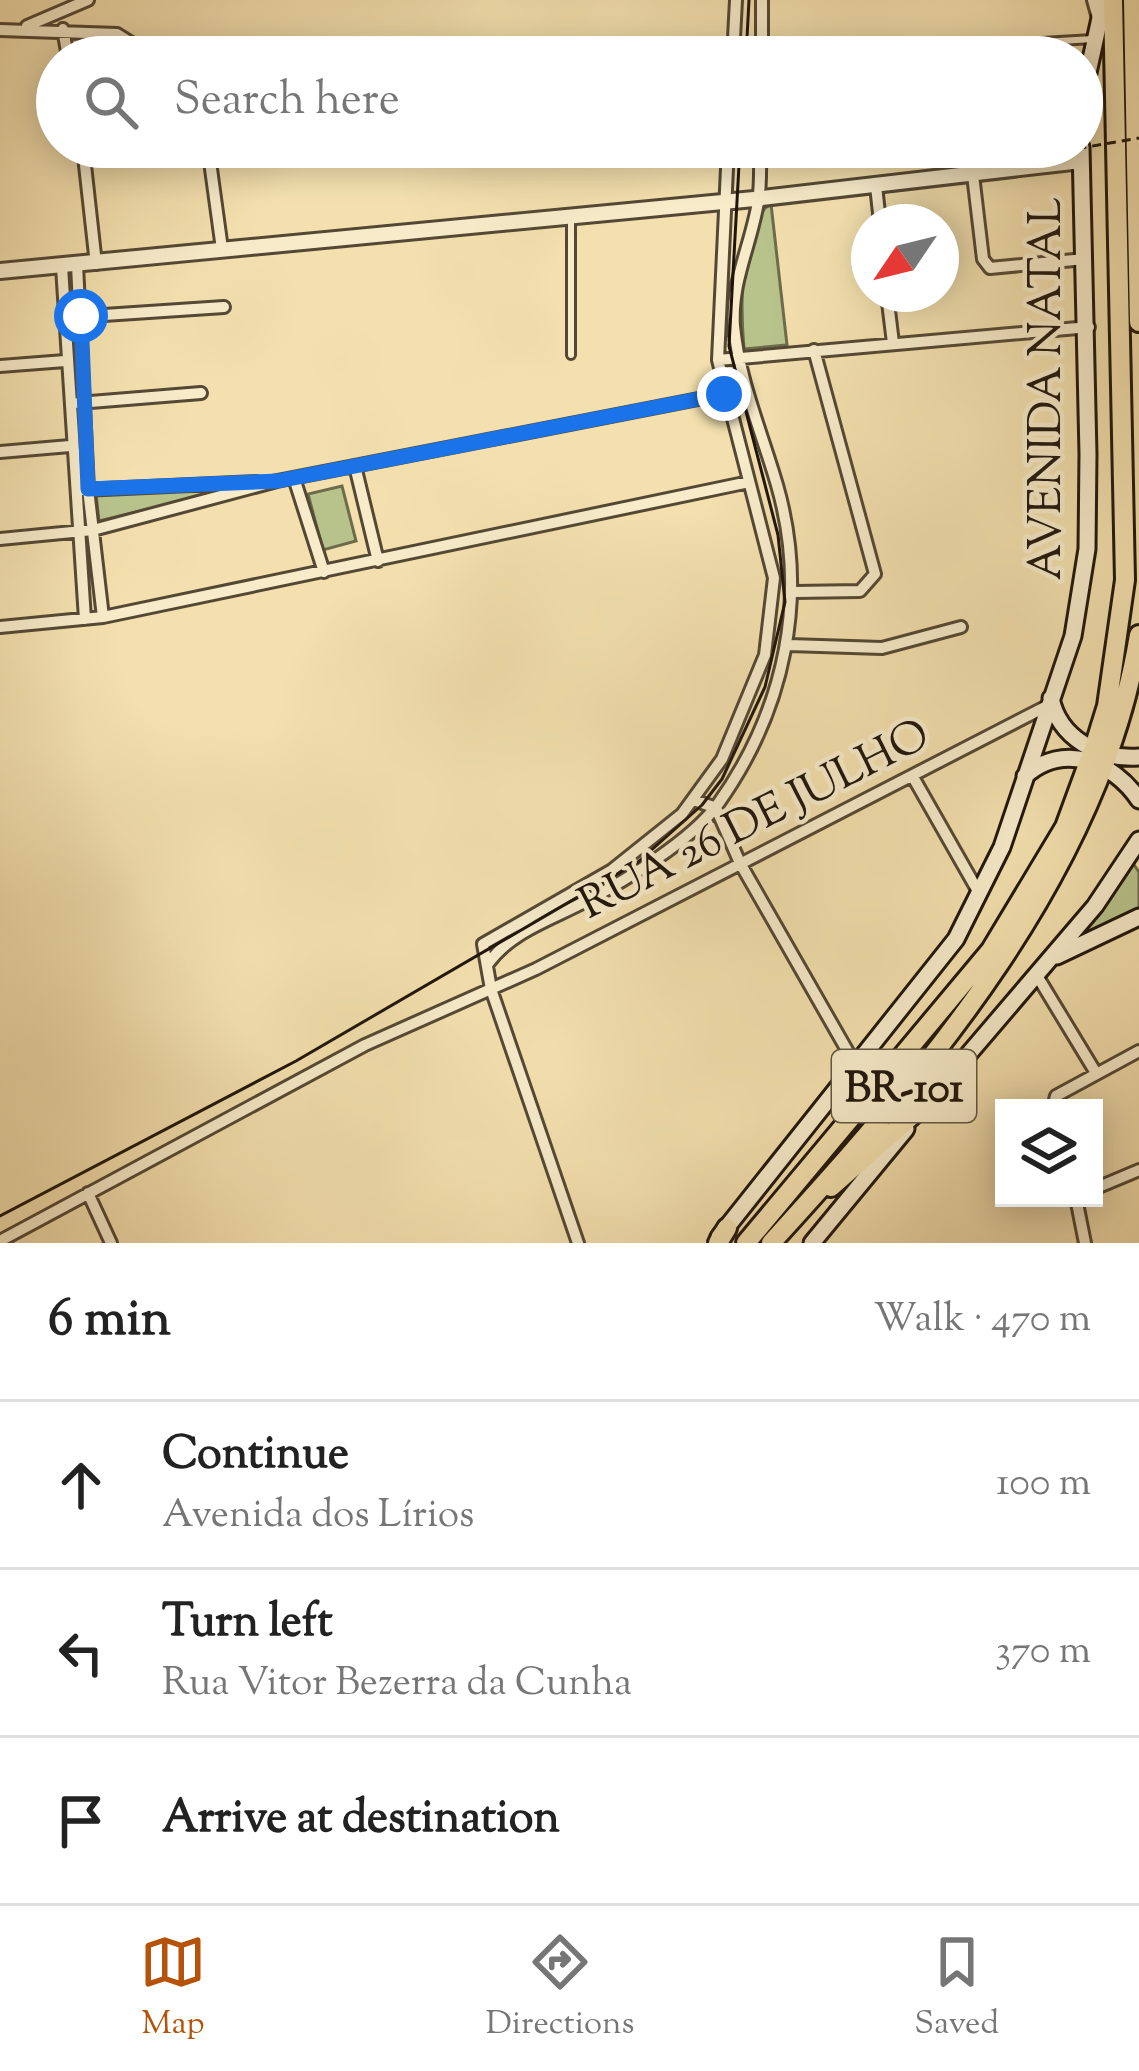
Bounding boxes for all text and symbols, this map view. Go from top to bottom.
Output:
search box [36,36,1103,168]
icon: search [78,69,144,135]
text: Search here [174,70,400,135]
street label: AVENIDA NATAL [1017,197,1082,581]
north arrow [851,204,959,312]
route start [54,289,108,343]
route end [697,367,751,421]
street label: RUA 26 DE JULHO [569,705,942,939]
road number: BR-101 [832,1050,976,1122]
map controls [995,1099,1103,1207]
button: layers [995,1099,1103,1207]
text: 6 min [48,1285,171,1358]
text: Walk · 470 m [873,1293,1091,1349]
text: Continue [162,1424,349,1489]
icon: ahead [48,1452,114,1518]
text: 100 m [996,1457,1091,1513]
text: Avenida dos Lírios [162,1489,474,1545]
text: Turn left [162,1592,333,1657]
icon: left [48,1620,114,1686]
text: 370 m [995,1625,1091,1681]
text: Rua Vitor Bezerra da Cunha [162,1657,632,1713]
icon: arrive [48,1788,114,1854]
text: Arrive at destination [162,1788,560,1853]
tab: Map [140,1929,206,2049]
tab: Directions [486,1929,635,2049]
tab: Saved [914,1929,999,2049]

